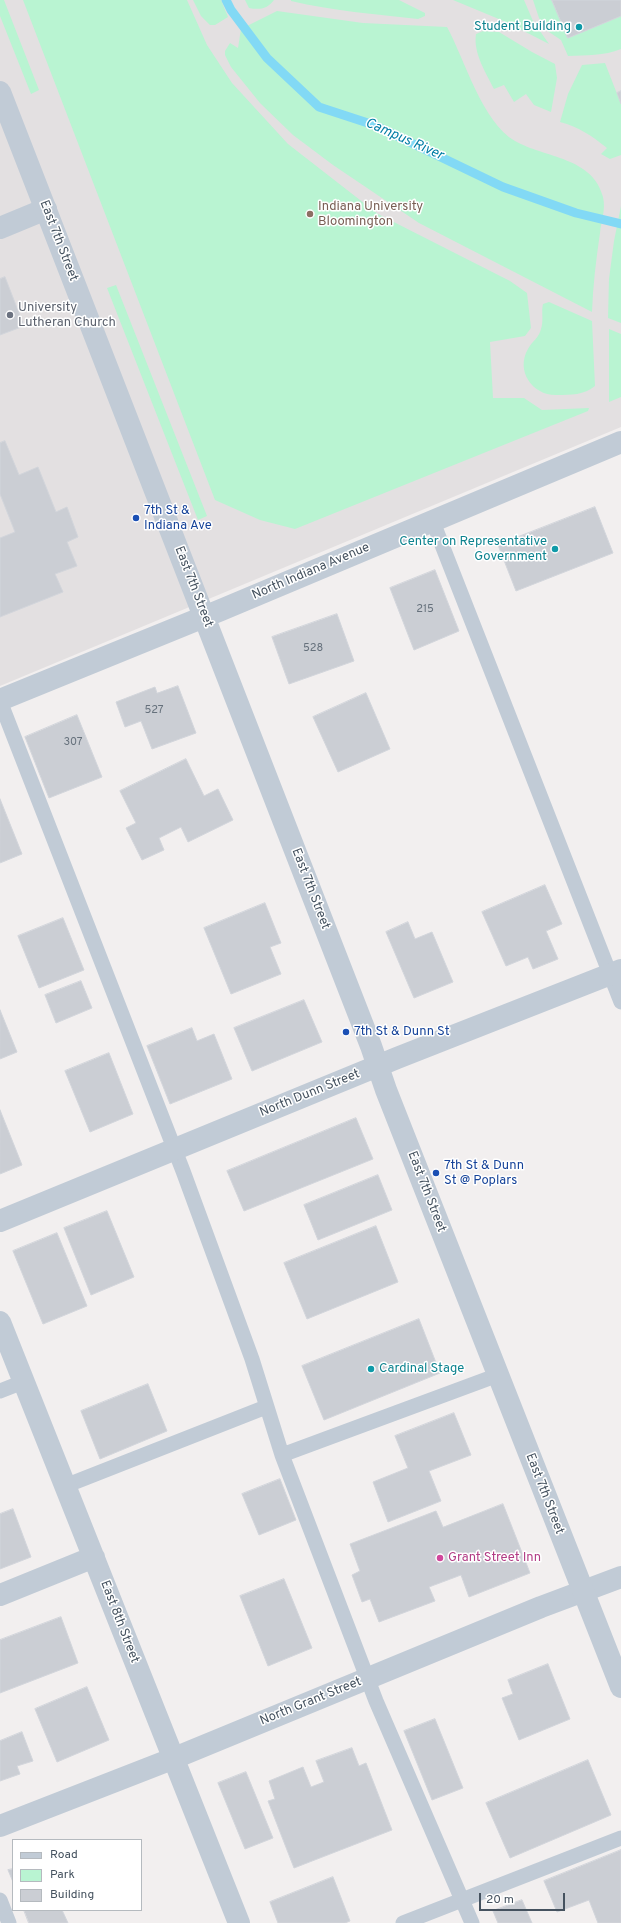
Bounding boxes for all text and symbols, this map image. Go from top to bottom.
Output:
place label: Student Building [474,19,571,35]
marker: Student Building [574,22,584,32]
water label: Campus River [362,115,446,165]
street label: East 7th Street [35,198,81,284]
place label: Indiana University Bloomington [318,199,423,230]
marker: Indiana University Bloomington [305,209,315,219]
place label: University Lutheran Church [18,300,116,331]
marker: University Lutheran Church [5,310,15,320]
place label: 7th St & Indiana Ave [144,503,212,534]
marker: 7th St & Indiana Ave [131,513,141,523]
place label: Center on Representative Government [399,534,547,565]
street label: North Indiana Avenue [250,540,372,604]
street label: East 7th Street [170,544,216,630]
marker: Center on Representative Government [550,544,560,554]
house number: 215 [416,603,434,617]
house number: 528 [303,642,323,656]
house number: 527 [144,704,164,718]
house number: 307 [64,736,82,750]
street label: East 7th Street [287,846,333,932]
place label: 7th St & Dunn St [354,1024,450,1040]
marker: 7th St & Dunn St [341,1027,351,1037]
street label: North Dunn Street [258,1067,362,1121]
street label: East 7th Street [403,1149,449,1235]
place label: 7th St & Dunn St @ Poplars [444,1158,524,1189]
marker: 7th St & Dunn St @ Poplars [431,1168,441,1178]
place label: Cardinal Stage [379,1361,464,1377]
marker: Cardinal Stage [366,1364,376,1374]
street label: East 7th Street [521,1451,567,1537]
place label: Grant Street Inn [448,1550,541,1566]
marker: Grant Street Inn [435,1553,445,1563]
street label: East 8th Street [96,1579,142,1665]
street label: North Grant Street [258,1674,364,1730]
legend [12,1839,142,1911]
text: Road [50,1847,78,1863]
text: Park [50,1867,75,1883]
scale bar [481,1885,567,1911]
text: Building [50,1887,94,1903]
text: 20 m [486,1892,514,1908]

